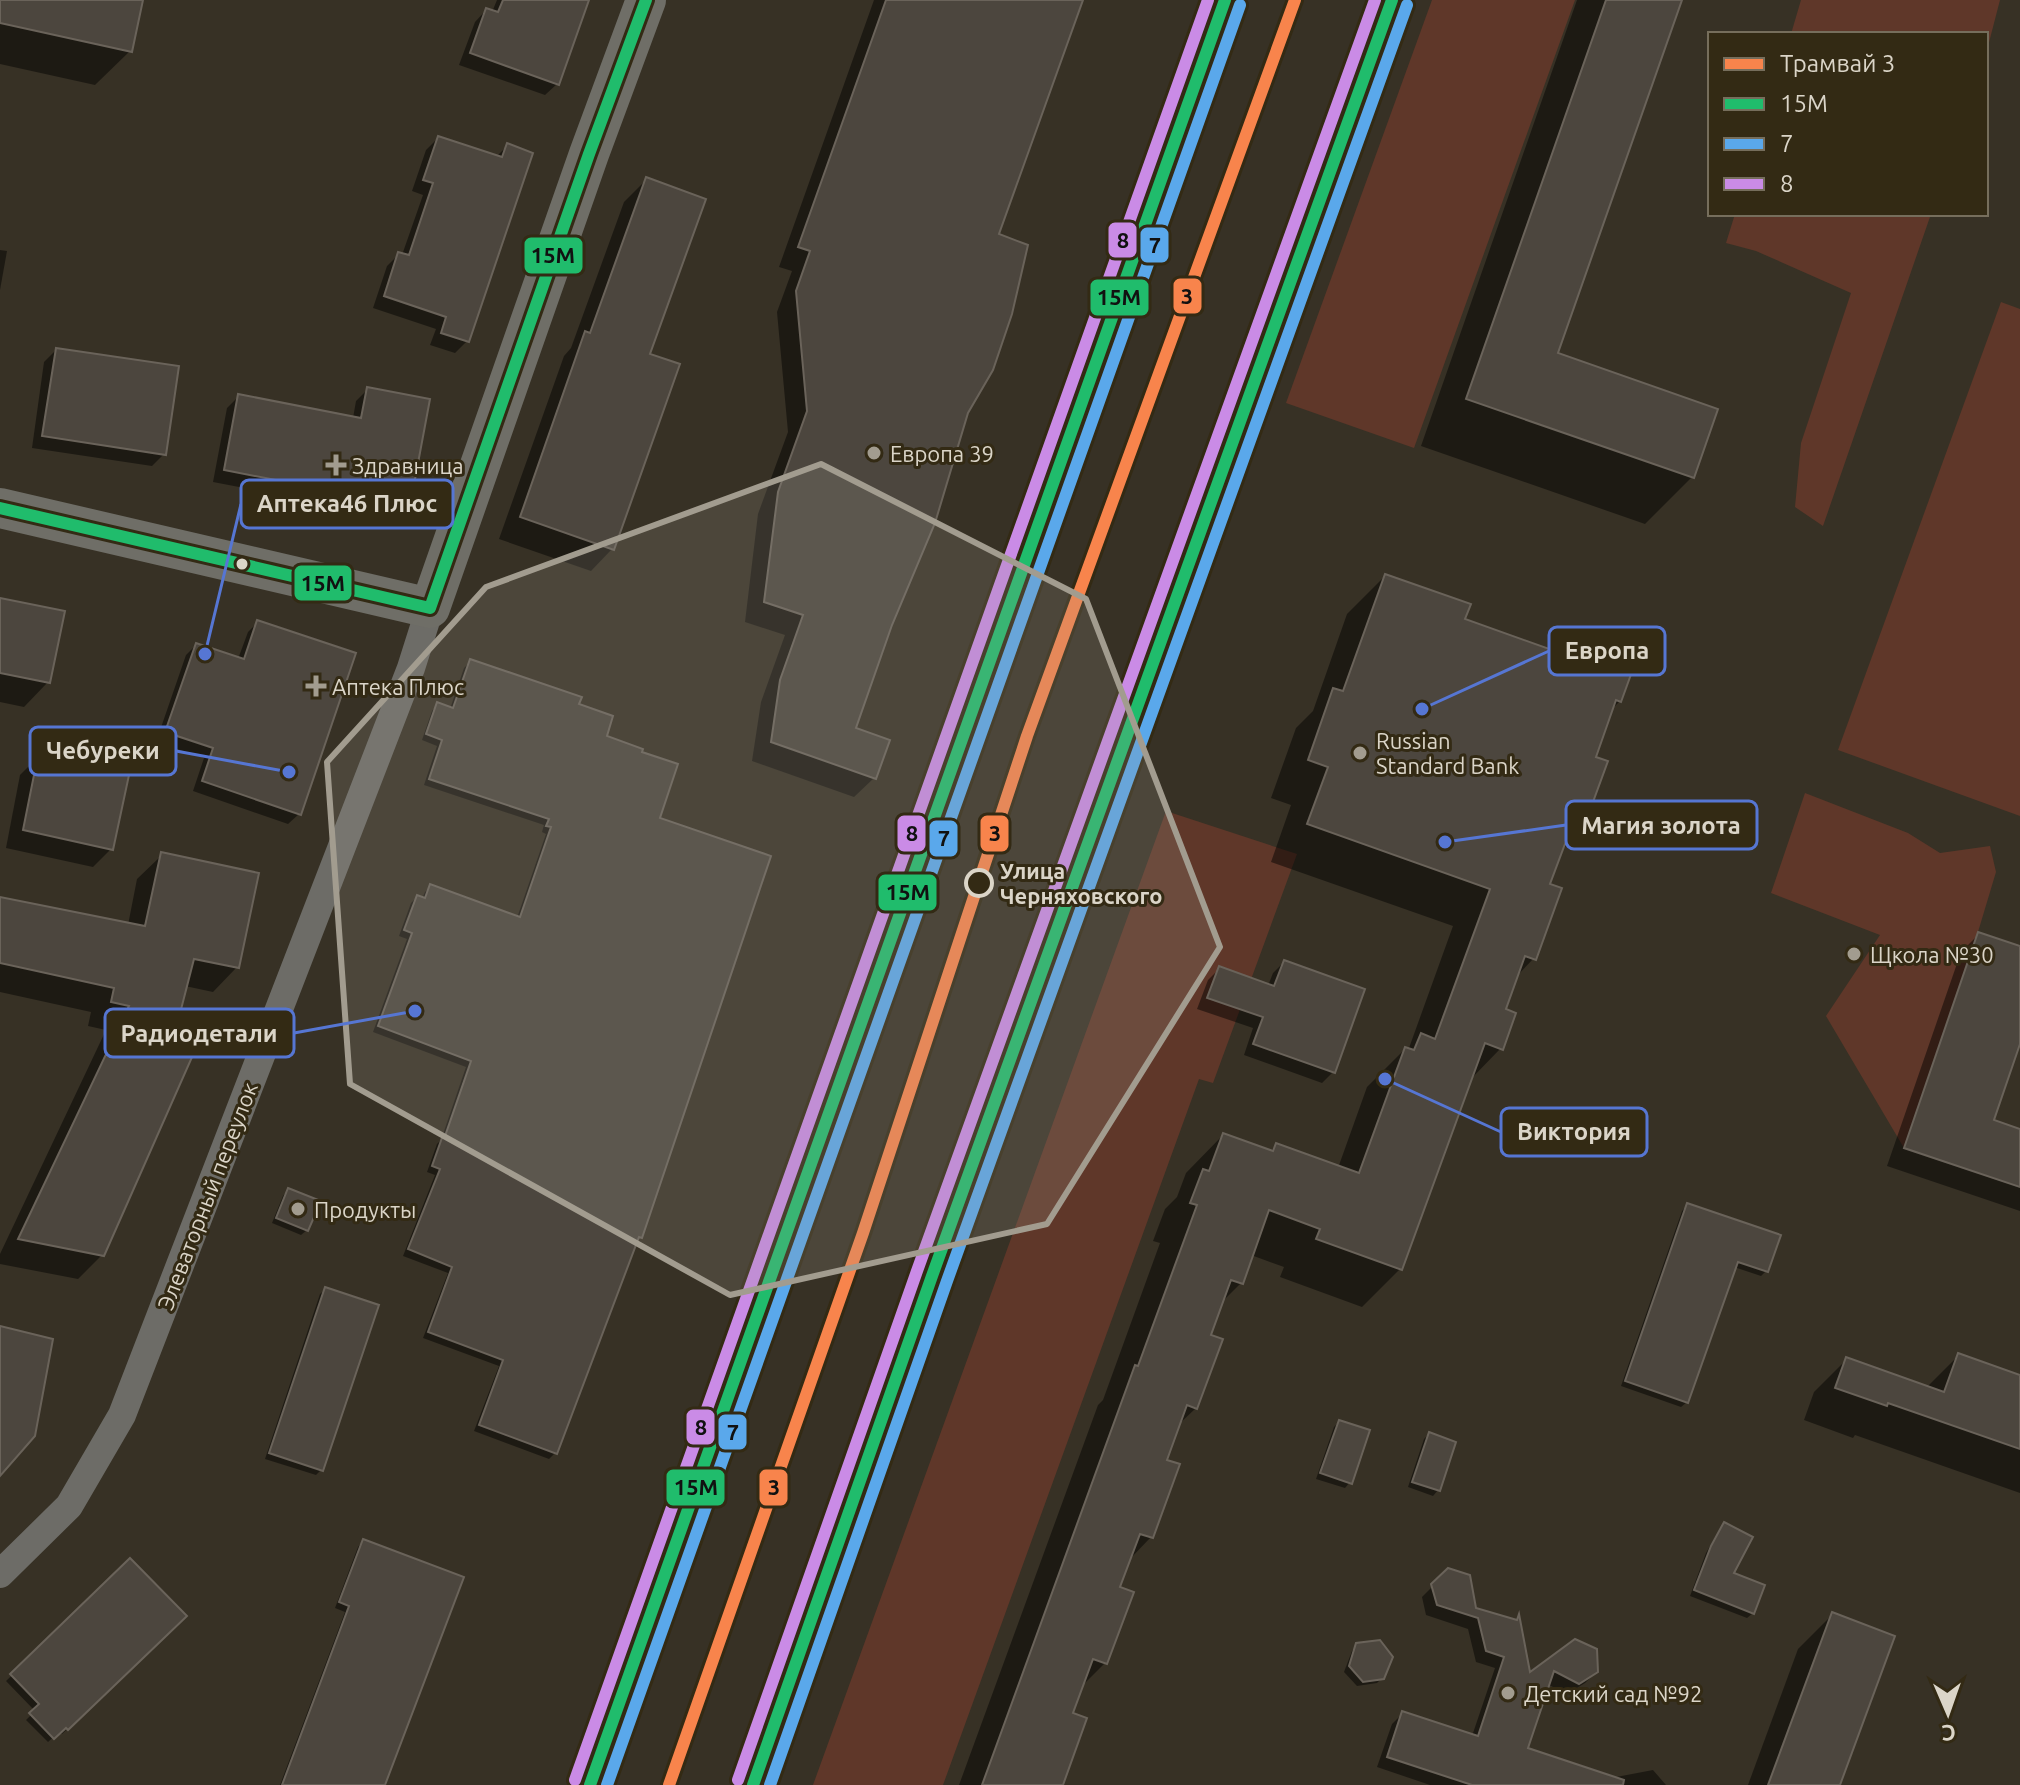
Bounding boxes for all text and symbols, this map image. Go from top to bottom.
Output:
legend [1708,32,1988,216]
text: Трамвай 3 [1780,50,1895,77]
text: 15М [1780,90,1828,117]
text: 7 [1780,130,1794,157]
text: 8 [1780,170,1794,197]
line badge: 8 [1107,221,1138,259]
line badge: 7 [1139,226,1170,264]
text: 8 [1117,227,1129,252]
text: 7 [1149,232,1161,257]
line badge: 15М [523,236,584,275]
text: 15М [531,242,575,267]
line badge: 3 [1172,277,1203,315]
line badge: 15М [1089,278,1150,317]
text: 3 [1181,283,1193,308]
text: 15М [1097,284,1141,309]
place label: Европа 39 [890,441,994,466]
marker: Европа 39 [865,444,883,462]
place label: Здравница [352,453,464,478]
marker: Здравница [327,456,345,474]
callout: Аптека46 Плюс [241,480,453,528]
text: Аптека46 Плюс [257,490,437,517]
unlabelled marker [234,556,250,572]
line badge: 15М [293,564,353,602]
text: 15М [301,570,345,595]
callout: Европа [1549,627,1665,675]
text: Европа [1565,637,1649,664]
place label: Аптека Плюс [332,674,464,699]
marker: Аптека Плюс [307,677,325,695]
callout: Чебуреки [30,727,176,775]
place label: Russian Standard Bank [1376,728,1519,778]
text: Чебуреки [46,737,160,764]
marker: Russian Standard Bank [1351,744,1369,762]
callout: Магия золота [1566,801,1757,849]
text: Магия золота [1581,812,1741,839]
line badge: 8 [896,814,927,853]
line badge: 3 [979,814,1010,853]
line badge: 7 [928,819,959,858]
text: 8 [906,820,918,845]
text: 3 [989,820,1001,845]
text: 7 [938,825,950,850]
place label: Улица Черняховского [1000,858,1162,908]
marker: Улица Черняховского [965,869,993,897]
line badge: 15М [877,873,938,912]
text: 15М [886,879,930,904]
place label: Щкола №30 [1870,942,1994,967]
marker: Щкола №30 [1845,945,1863,963]
callout: Радиодетали [105,1009,294,1057]
text: Радиодетали [121,1020,277,1047]
street label: Элеваторный переулок [152,1079,262,1313]
callout: Виктория [1501,1108,1647,1156]
text: Виктория [1517,1118,1631,1145]
place label: Продукты [314,1197,416,1222]
marker: Продукты [289,1200,307,1218]
line badge: 8 [685,1408,716,1446]
line badge: 7 [717,1413,748,1451]
text: 8 [695,1414,707,1439]
text: 7 [727,1419,739,1444]
line badge: 15М [665,1468,726,1507]
line badge: 3 [758,1468,789,1507]
text: 15М [674,1474,718,1499]
text: 3 [768,1474,780,1499]
north arrow [1908,1673,1988,1753]
place label: Детский сад №92 [1524,1681,1702,1706]
marker: Детский сад №92 [1499,1684,1517,1702]
text: С [1941,1721,1956,1746]

